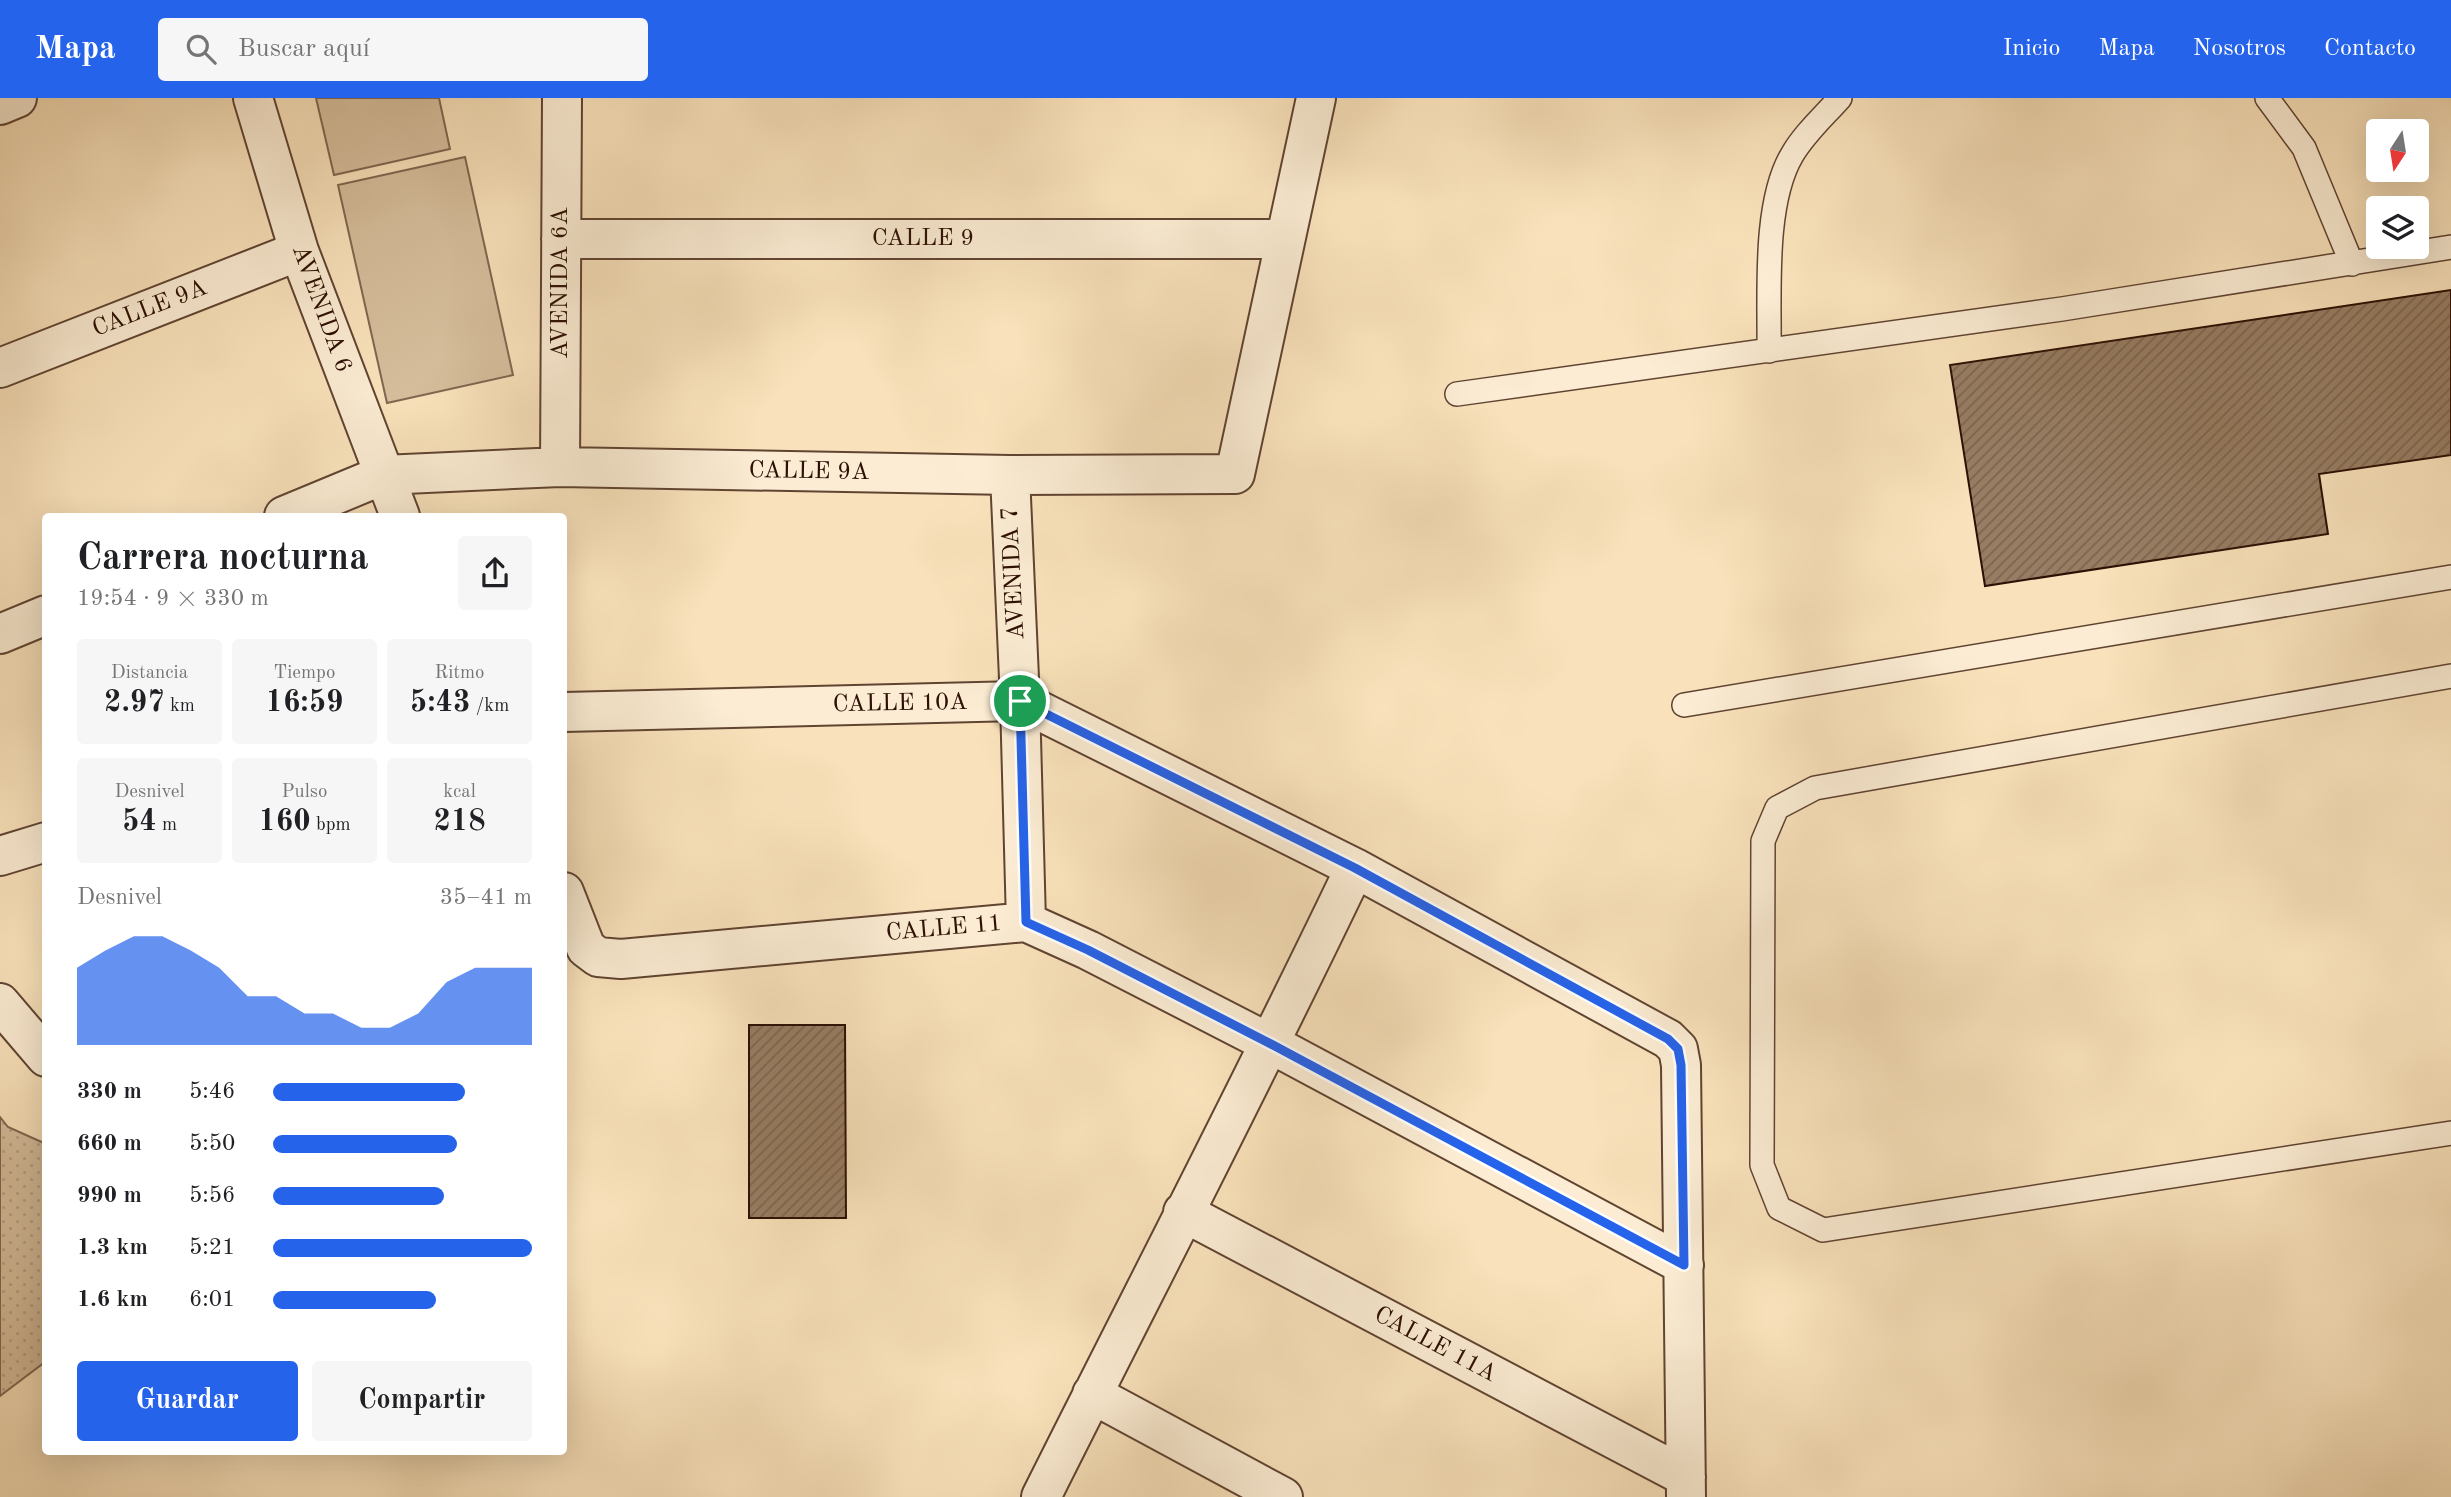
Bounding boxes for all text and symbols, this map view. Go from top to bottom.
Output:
search box [158,18,648,81]
icon: search [182,30,220,68]
text: Mapa [35,33,116,66]
text: Buscar aquí [238,36,370,62]
text: Inicio [2003,37,2061,61]
text: Mapa [2099,37,2155,61]
text: Nosotros [2193,37,2286,61]
text: Contacto [2324,37,2416,61]
north arrow [2366,119,2429,182]
map controls [2366,119,2429,259]
button: layers [2366,196,2429,259]
street label: AVENIDA 6A [549,207,573,359]
street label: CALLE 9 [872,227,974,251]
street label: AVENIDA 6 [287,242,355,376]
street label: CALLE 9A [89,276,211,342]
street label: CALLE 9A [748,459,870,485]
street label: AVENIDA 7 [999,506,1029,640]
button: share [458,536,532,610]
text: Carrera nocturna [77,540,368,578]
text: 19:54 · 9 × 330 m [77,587,269,610]
text: Distancia [111,664,188,683]
text: Tiempo [274,664,335,683]
text: Ritmo [435,664,484,683]
pin [990,671,1050,731]
icon: arrive [1001,682,1039,720]
text: 2.97 [104,688,165,718]
text: 16:59 [266,688,344,718]
text: 5:43 [410,688,470,718]
street label: CALLE 10A [832,691,968,717]
text: km [165,697,195,716]
text: /km [470,697,509,716]
text: Desnivel [114,783,185,802]
text: Pulso [282,783,327,802]
text: kcal [443,783,476,802]
text: 54 [122,807,157,837]
text: 160 [258,807,311,837]
text: 218 [433,807,486,837]
text: m [157,816,177,835]
text: bpm [311,816,351,835]
text: Desnivel [77,886,162,909]
text: 35–41 m [440,886,532,909]
street label: CALLE 11 [885,912,1003,946]
text: 330 m [77,1080,142,1103]
text: 5:46 [189,1080,235,1103]
text: 660 m [77,1132,142,1155]
text: 5:50 [189,1132,235,1155]
text: 990 m [77,1184,142,1207]
text: 5:56 [189,1184,235,1207]
text: 1.3 km [77,1236,148,1259]
text: 5:21 [189,1236,235,1259]
text: 1.6 km [77,1288,148,1311]
text: 6:01 [189,1288,235,1311]
street label: CALLE 11A [1370,1303,1500,1387]
button: Guardar [77,1361,298,1441]
button: Compartir [312,1361,532,1441]

